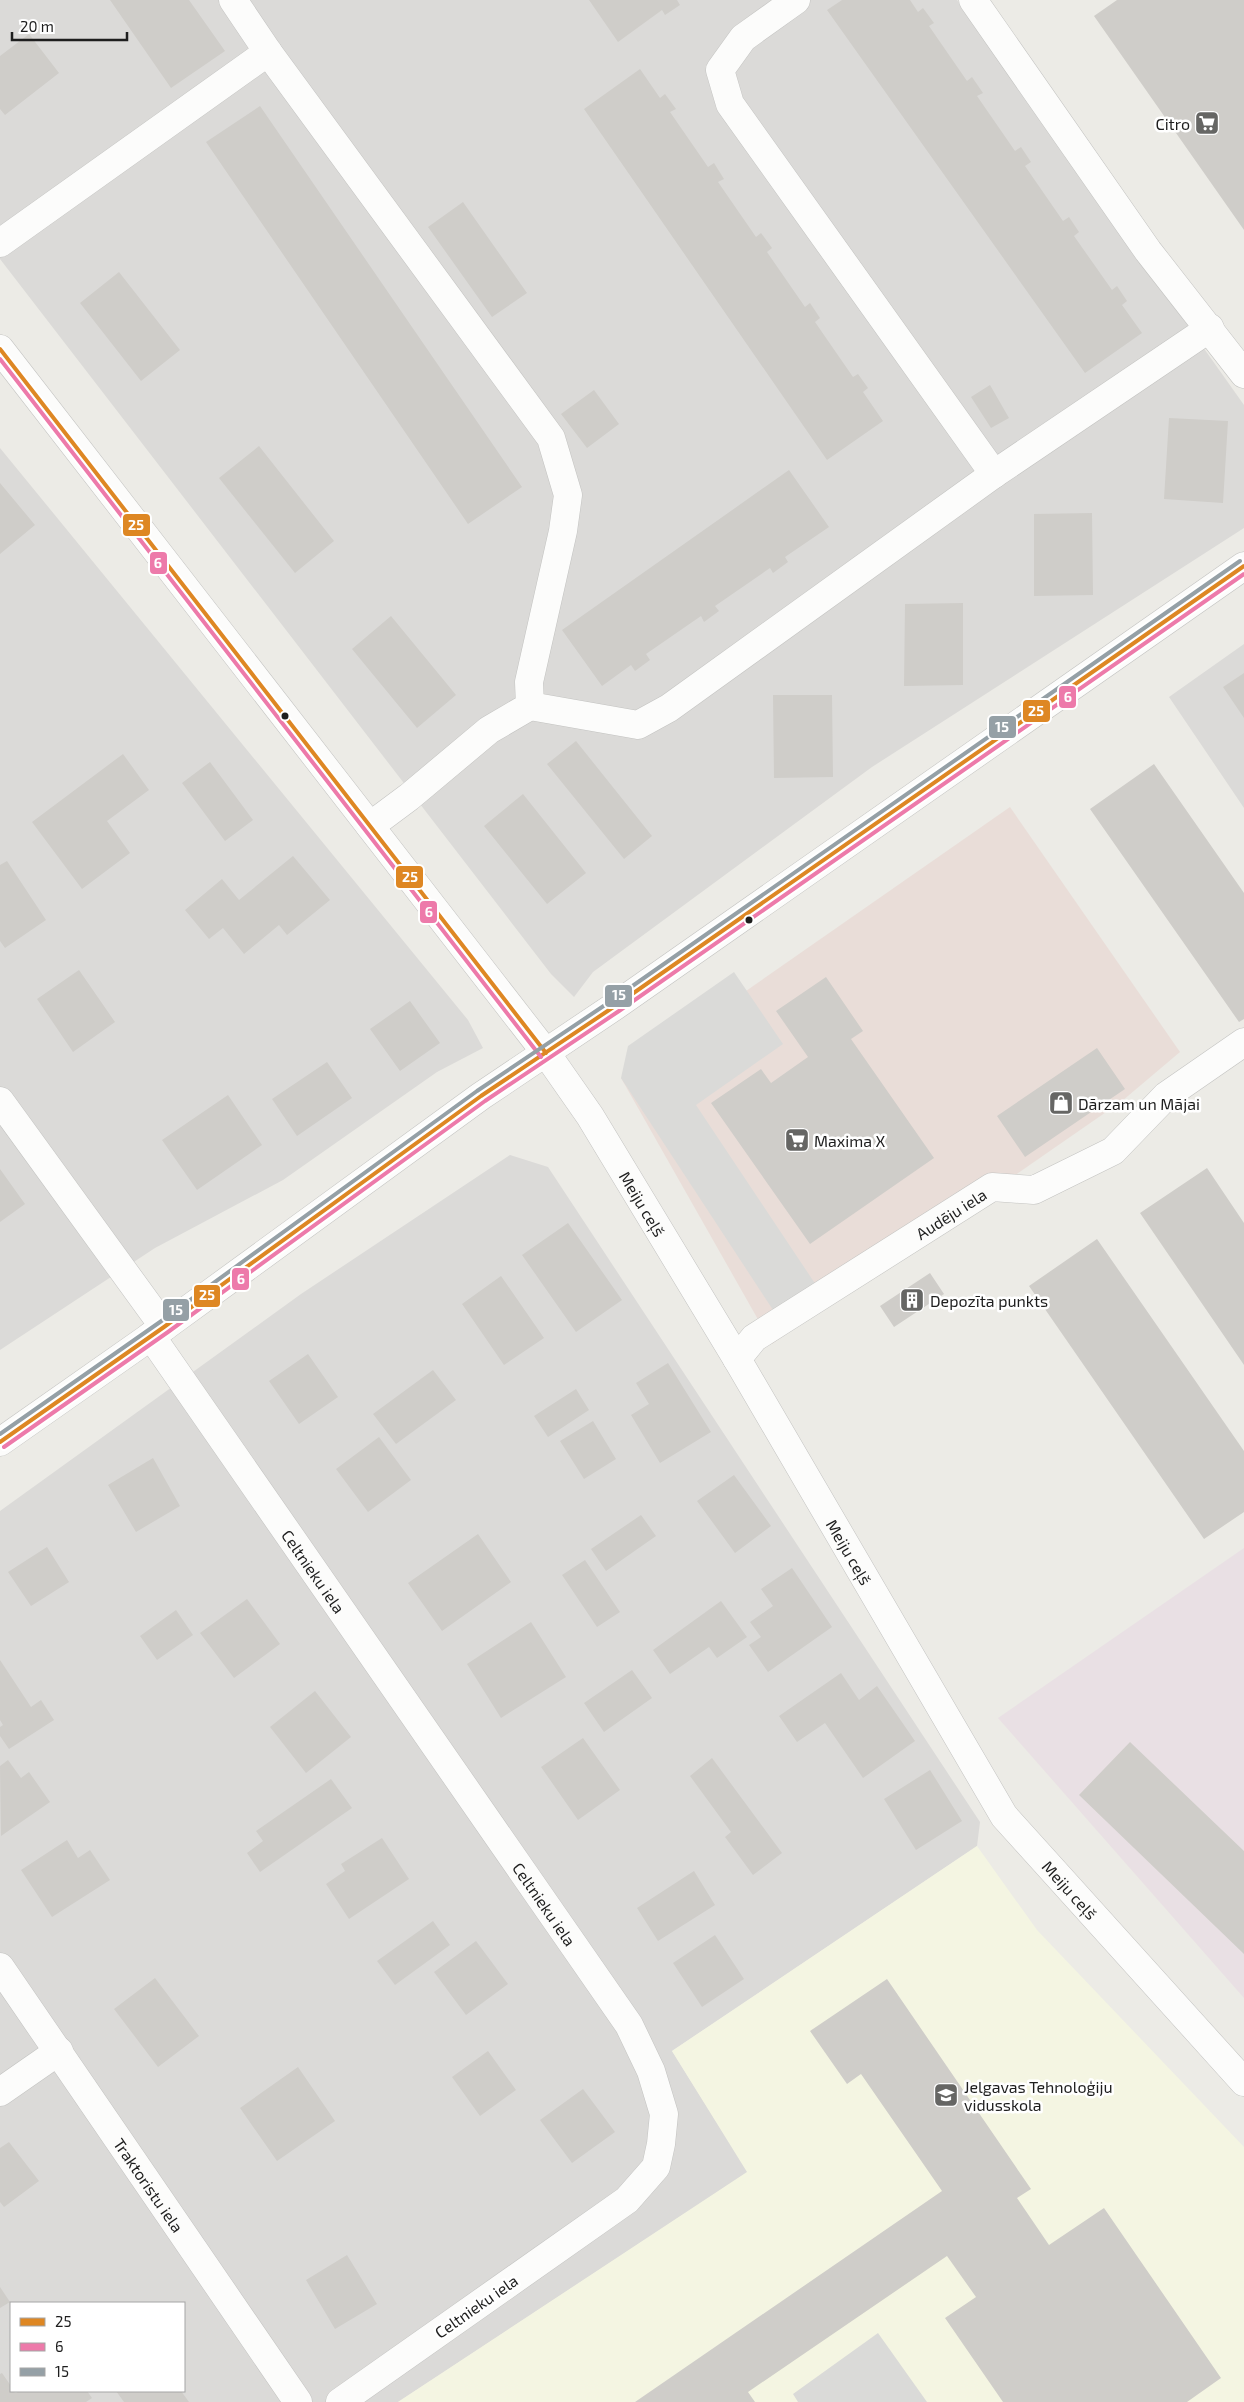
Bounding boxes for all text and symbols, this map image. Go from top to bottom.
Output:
scale bar [12,10,128,42]
text: 20 m [20,17,54,35]
supermarket icon: Citro [1194,110,1220,136]
place label: Citro [1156,114,1190,133]
line badge: 25 [122,513,151,537]
text: 25 [128,516,144,533]
line badge: 6 [149,551,168,575]
text: 6 [154,554,162,571]
line badge: 6 [1058,685,1077,709]
text: 6 [1064,688,1072,705]
line badge: 25 [1022,699,1051,723]
text: 25 [1028,702,1044,719]
unlabelled marker [280,711,290,721]
line badge: 15 [988,715,1017,739]
text: 15 [995,718,1009,735]
line badge: 25 [395,865,424,889]
text: 25 [402,868,418,885]
line badge: 6 [419,900,438,924]
text: 6 [425,903,433,920]
unlabelled marker [744,915,754,925]
line badge: 15 [604,984,633,1008]
text: 15 [612,986,626,1003]
shop icon: Dārzam un Mājai [1048,1090,1074,1116]
place label: Dārzam un Mājai [1078,1094,1200,1114]
supermarket icon: Maxima X [784,1127,810,1153]
place label: Maxima X [814,1131,886,1150]
street label: Meiju ceļš [616,1168,670,1239]
street label: Audēju iela [912,1184,989,1243]
line badge: 6 [231,1267,250,1291]
text: 6 [237,1270,245,1287]
line badge: 25 [193,1284,221,1308]
text: 25 [199,1286,215,1303]
building icon: Depozīta punkts [899,1287,925,1313]
place label: Depozīta punkts [930,1291,1048,1310]
line badge: 15 [162,1298,190,1322]
text: 15 [169,1301,183,1318]
street label: Meiju ceļš [823,1516,876,1588]
street label: Celtnieku iela [278,1526,350,1616]
street label: Meiju ceļš [1039,1856,1102,1923]
street label: Celtnieku iela [509,1858,580,1949]
place label: Jelgavas Tehnoloģiju vidusskola [964,2077,1113,2114]
school or university icon: Jelgavas Tehnoloģiju vidusskola [933,2082,959,2108]
street label: Traktoristu iela [110,2134,188,2235]
street label: Celtnieku iela [431,2270,521,2342]
legend [10,2302,185,2392]
text: 25 [55,2312,71,2330]
text: 6 [55,2337,64,2355]
text: 15 [55,2362,69,2380]

